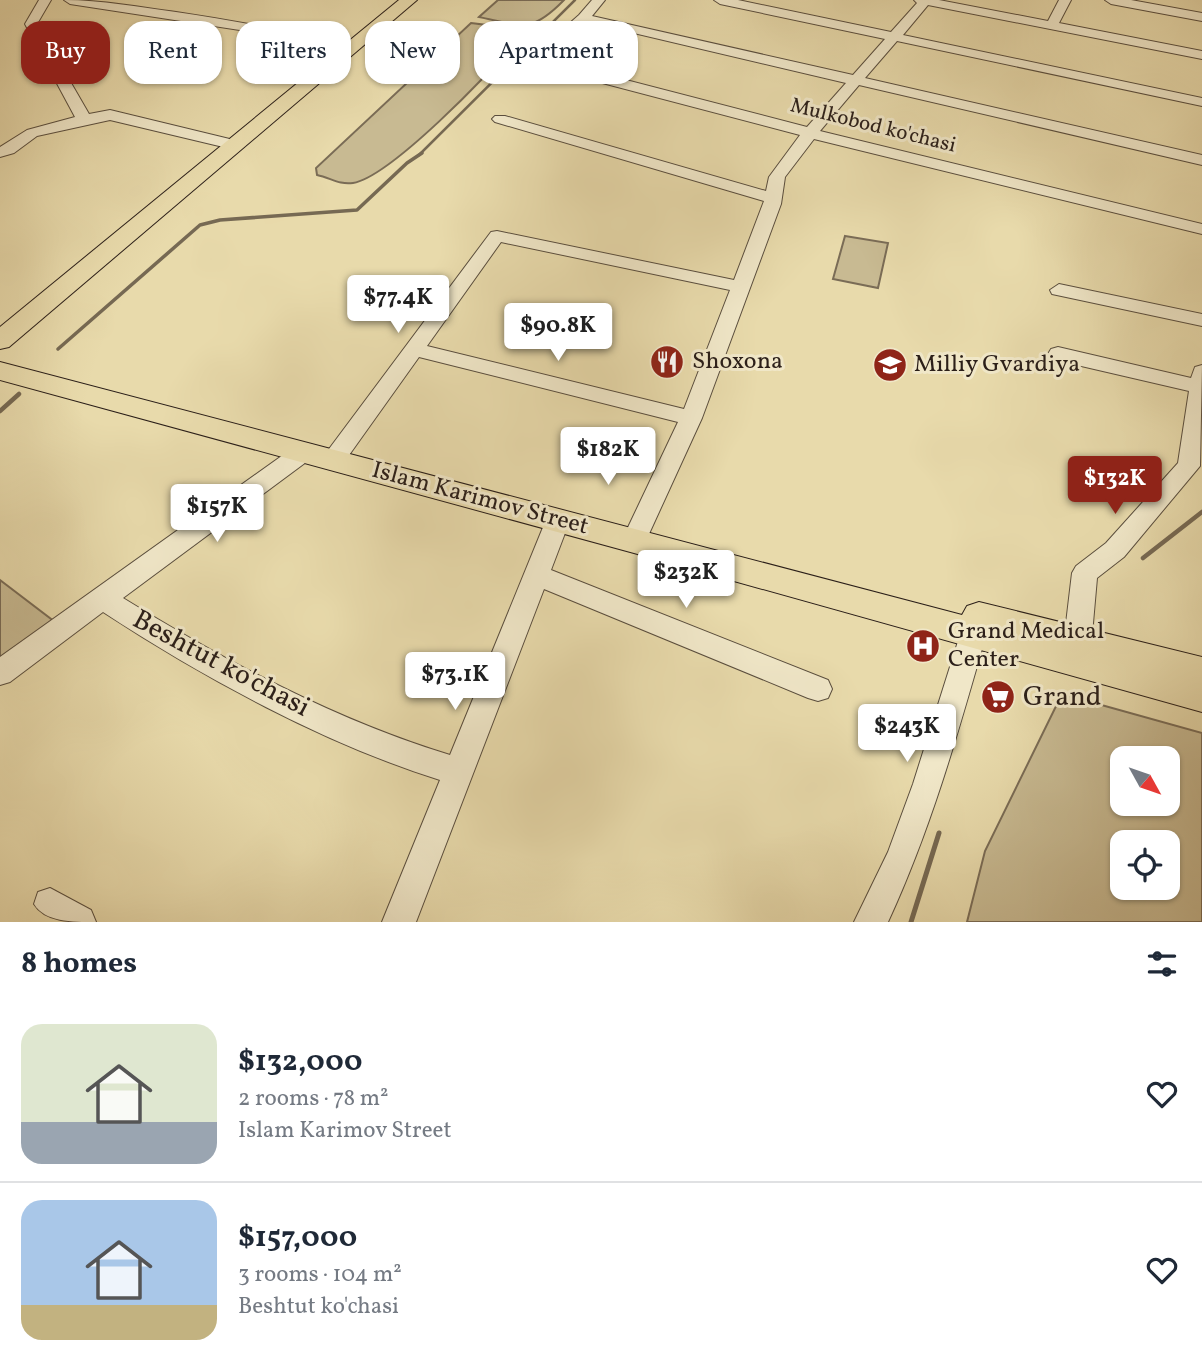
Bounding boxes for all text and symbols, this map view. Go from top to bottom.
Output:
chip: Buy [21,21,110,84]
chip: Rent [124,21,222,84]
chip: Filters [236,21,351,84]
chip: New [365,21,460,84]
chip: Apartment [474,21,638,84]
street label: Mulkobod ko'chasi [787,91,959,161]
pin: $77.4K [341,276,455,335]
text: $77.4K [363,282,433,314]
pin: $90.8K [501,304,615,363]
text: $90.8K [520,310,596,342]
restaurant icon: Shoxona [648,343,686,381]
place label: Shoxona [692,345,783,379]
school or university icon: Milliy Gvardiya [871,346,909,384]
place label: Milliy Gvardiya [914,348,1080,382]
pin: $182K [559,428,657,487]
text: $182K [577,434,640,466]
street label: Islam Karimov Street [368,454,592,544]
pin: $132K [1066,456,1164,516]
text: $132K [1084,463,1146,495]
pin: $157K [168,484,266,544]
text: $157K [187,491,247,523]
pin: $232K [637,550,735,610]
text: $232K [654,557,718,589]
street label: Beshtut ko'chasi [125,601,317,727]
place label: Grand Medical Center [948,615,1104,677]
hospital icon: Grand Medical Center [904,627,942,665]
pin: $73.1K [398,652,512,712]
text: $73.1K [421,659,489,691]
supermarket icon: Grand [979,678,1017,716]
place label: Grand [1023,678,1102,717]
pin: $243K [858,704,956,764]
text: $243K [874,711,940,743]
north arrow [1110,746,1180,816]
map controls [1110,746,1180,900]
button: locate [1110,830,1180,900]
text: 8 homes [21,943,137,985]
icon: filters [1143,945,1181,983]
text: $132,000 [238,1041,362,1083]
icon: home [77,1052,161,1136]
icon: heart [1143,1075,1181,1113]
text: 2 rooms · 78 m² [238,1083,389,1115]
text: Islam Karimov Street [238,1115,452,1147]
text: $157,000 [238,1217,357,1259]
icon: home [77,1228,161,1312]
icon: heart [1143,1251,1181,1289]
text: 3 rooms · 104 m² [238,1259,402,1291]
text: Beshtut ko'chasi [238,1291,399,1323]

